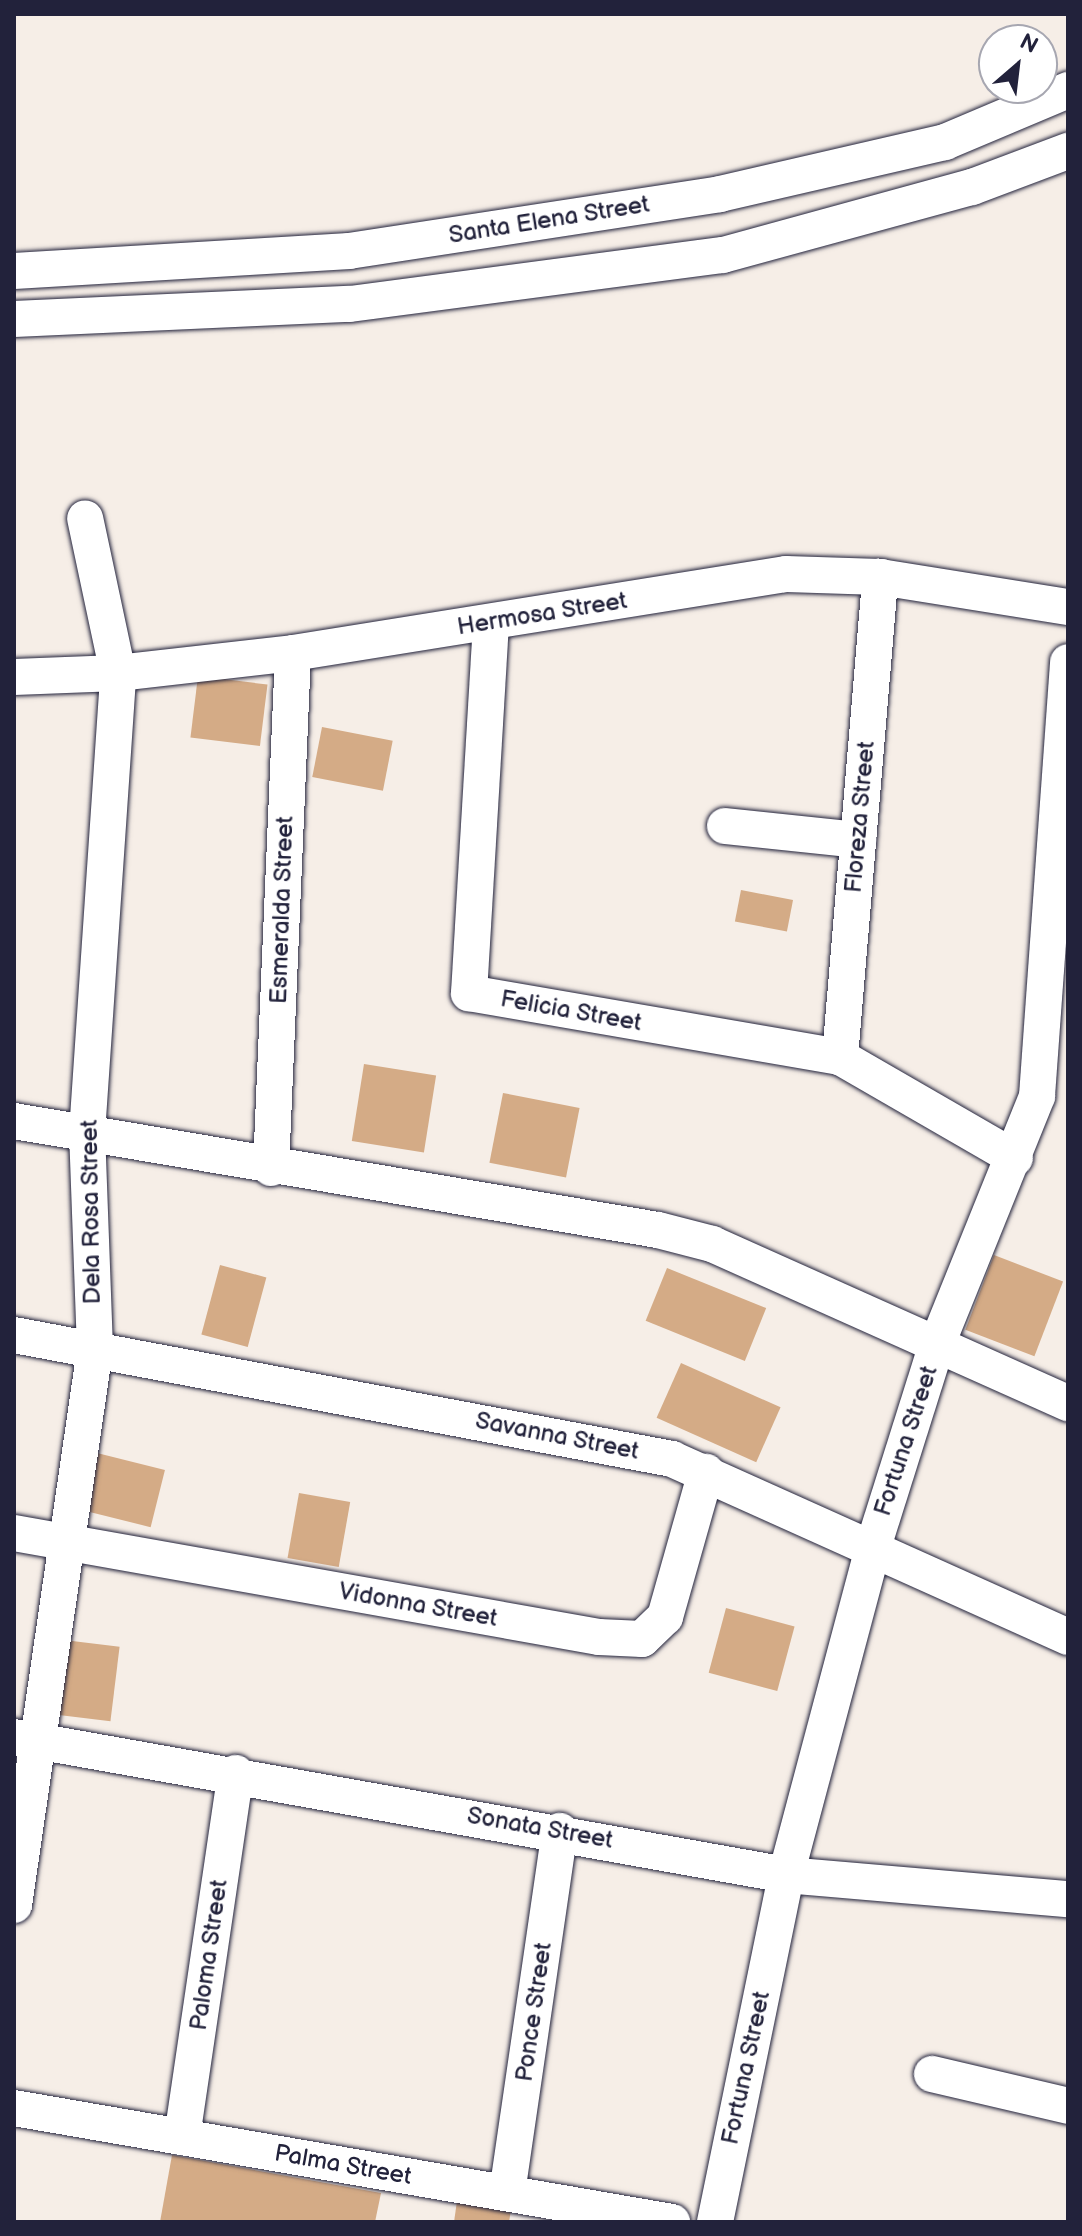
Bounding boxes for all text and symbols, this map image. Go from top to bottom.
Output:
north arrow [978,24,1058,104]
text: N [1015,28,1042,60]
street label: Santa Elena Street [446,190,652,250]
street label: Hermosa Street [455,586,629,642]
street label: Floreza Street [839,740,881,894]
street label: Esmeralda Street [264,815,300,1005]
street label: Felicia Street [498,984,644,1038]
street label: Dela Rosa Street [75,1119,107,1305]
street label: Fortuna Street [868,1362,944,1520]
street label: Savanna Street [473,1406,641,1466]
street label: Vidonna Street [336,1577,500,1633]
street label: Sonata Street [465,1801,615,1855]
street label: Paloma Street [184,1878,234,2032]
street label: Ponce Street [510,1940,558,2084]
street label: Fortuna Street [716,1989,776,2147]
street label: Palma Street [272,2139,414,2191]

